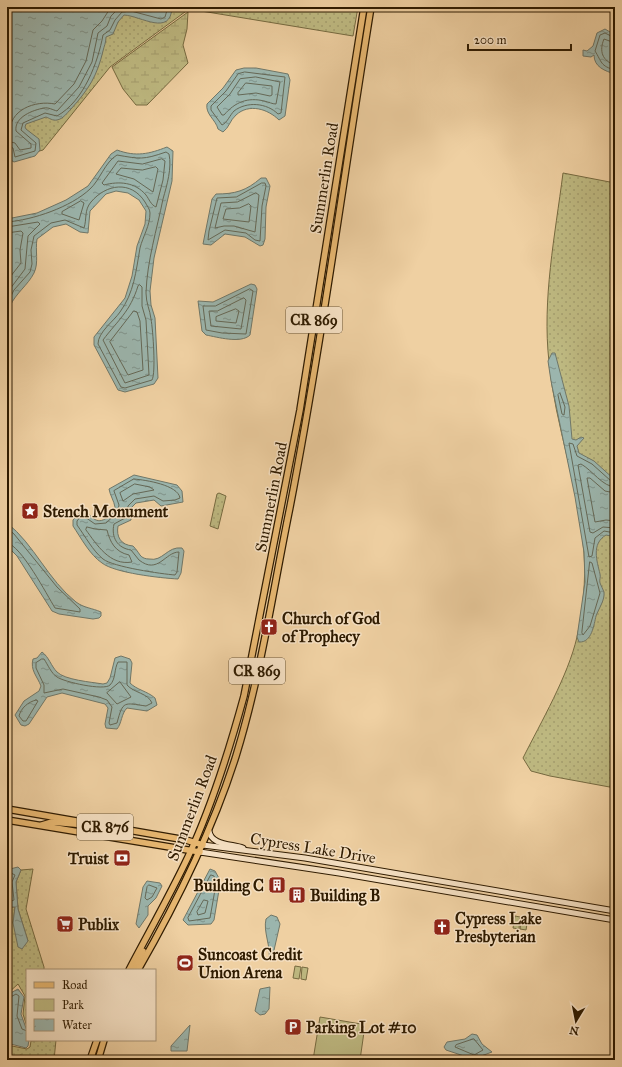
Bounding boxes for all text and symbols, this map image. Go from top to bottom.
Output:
scale bar [468,26,571,52]
text: 200 m [474,33,507,47]
street label: Summerlin Road [306,121,342,235]
road number: CR 869 [286,307,342,333]
street label: Summerlin Road [251,440,291,554]
place icon: Stench Monument [20,501,40,521]
place label: Stench Monument [43,502,168,521]
place label: Church of God of Prophecy [282,609,381,647]
church icon: Church of God of Prophecy [259,617,279,637]
road number: CR 869 [229,658,285,684]
street label: Summerlin Road [163,752,221,864]
road number: CR 876 [77,814,133,840]
street label: Cypress Lake Drive [249,829,378,867]
bank icon: Truist [112,848,132,868]
place label: Truist [67,849,109,868]
building icon: Building C [267,875,287,895]
place label: Building C [193,876,264,896]
building icon: Building B [287,885,307,905]
place label: Building B [310,886,380,906]
place label: Cypress Lake Presbyterian [455,909,542,947]
supermarket icon: Publix [55,914,75,934]
place label: Publix [78,915,120,934]
church icon: Cypress Lake Presbyterian [432,917,452,937]
place label: Suncoast Credit Union Arena [198,945,303,982]
sports icon: Suncoast Credit Union Arena [175,953,195,973]
legend [26,969,156,1041]
text: Road [62,978,88,992]
text: Park [62,998,84,1012]
north arrow [556,1001,596,1041]
parking icon: Parking Lot #10 [283,1017,303,1037]
text: Water [62,1018,92,1032]
place label: Parking Lot #10 [306,1018,417,1038]
text: N [568,1023,580,1038]

